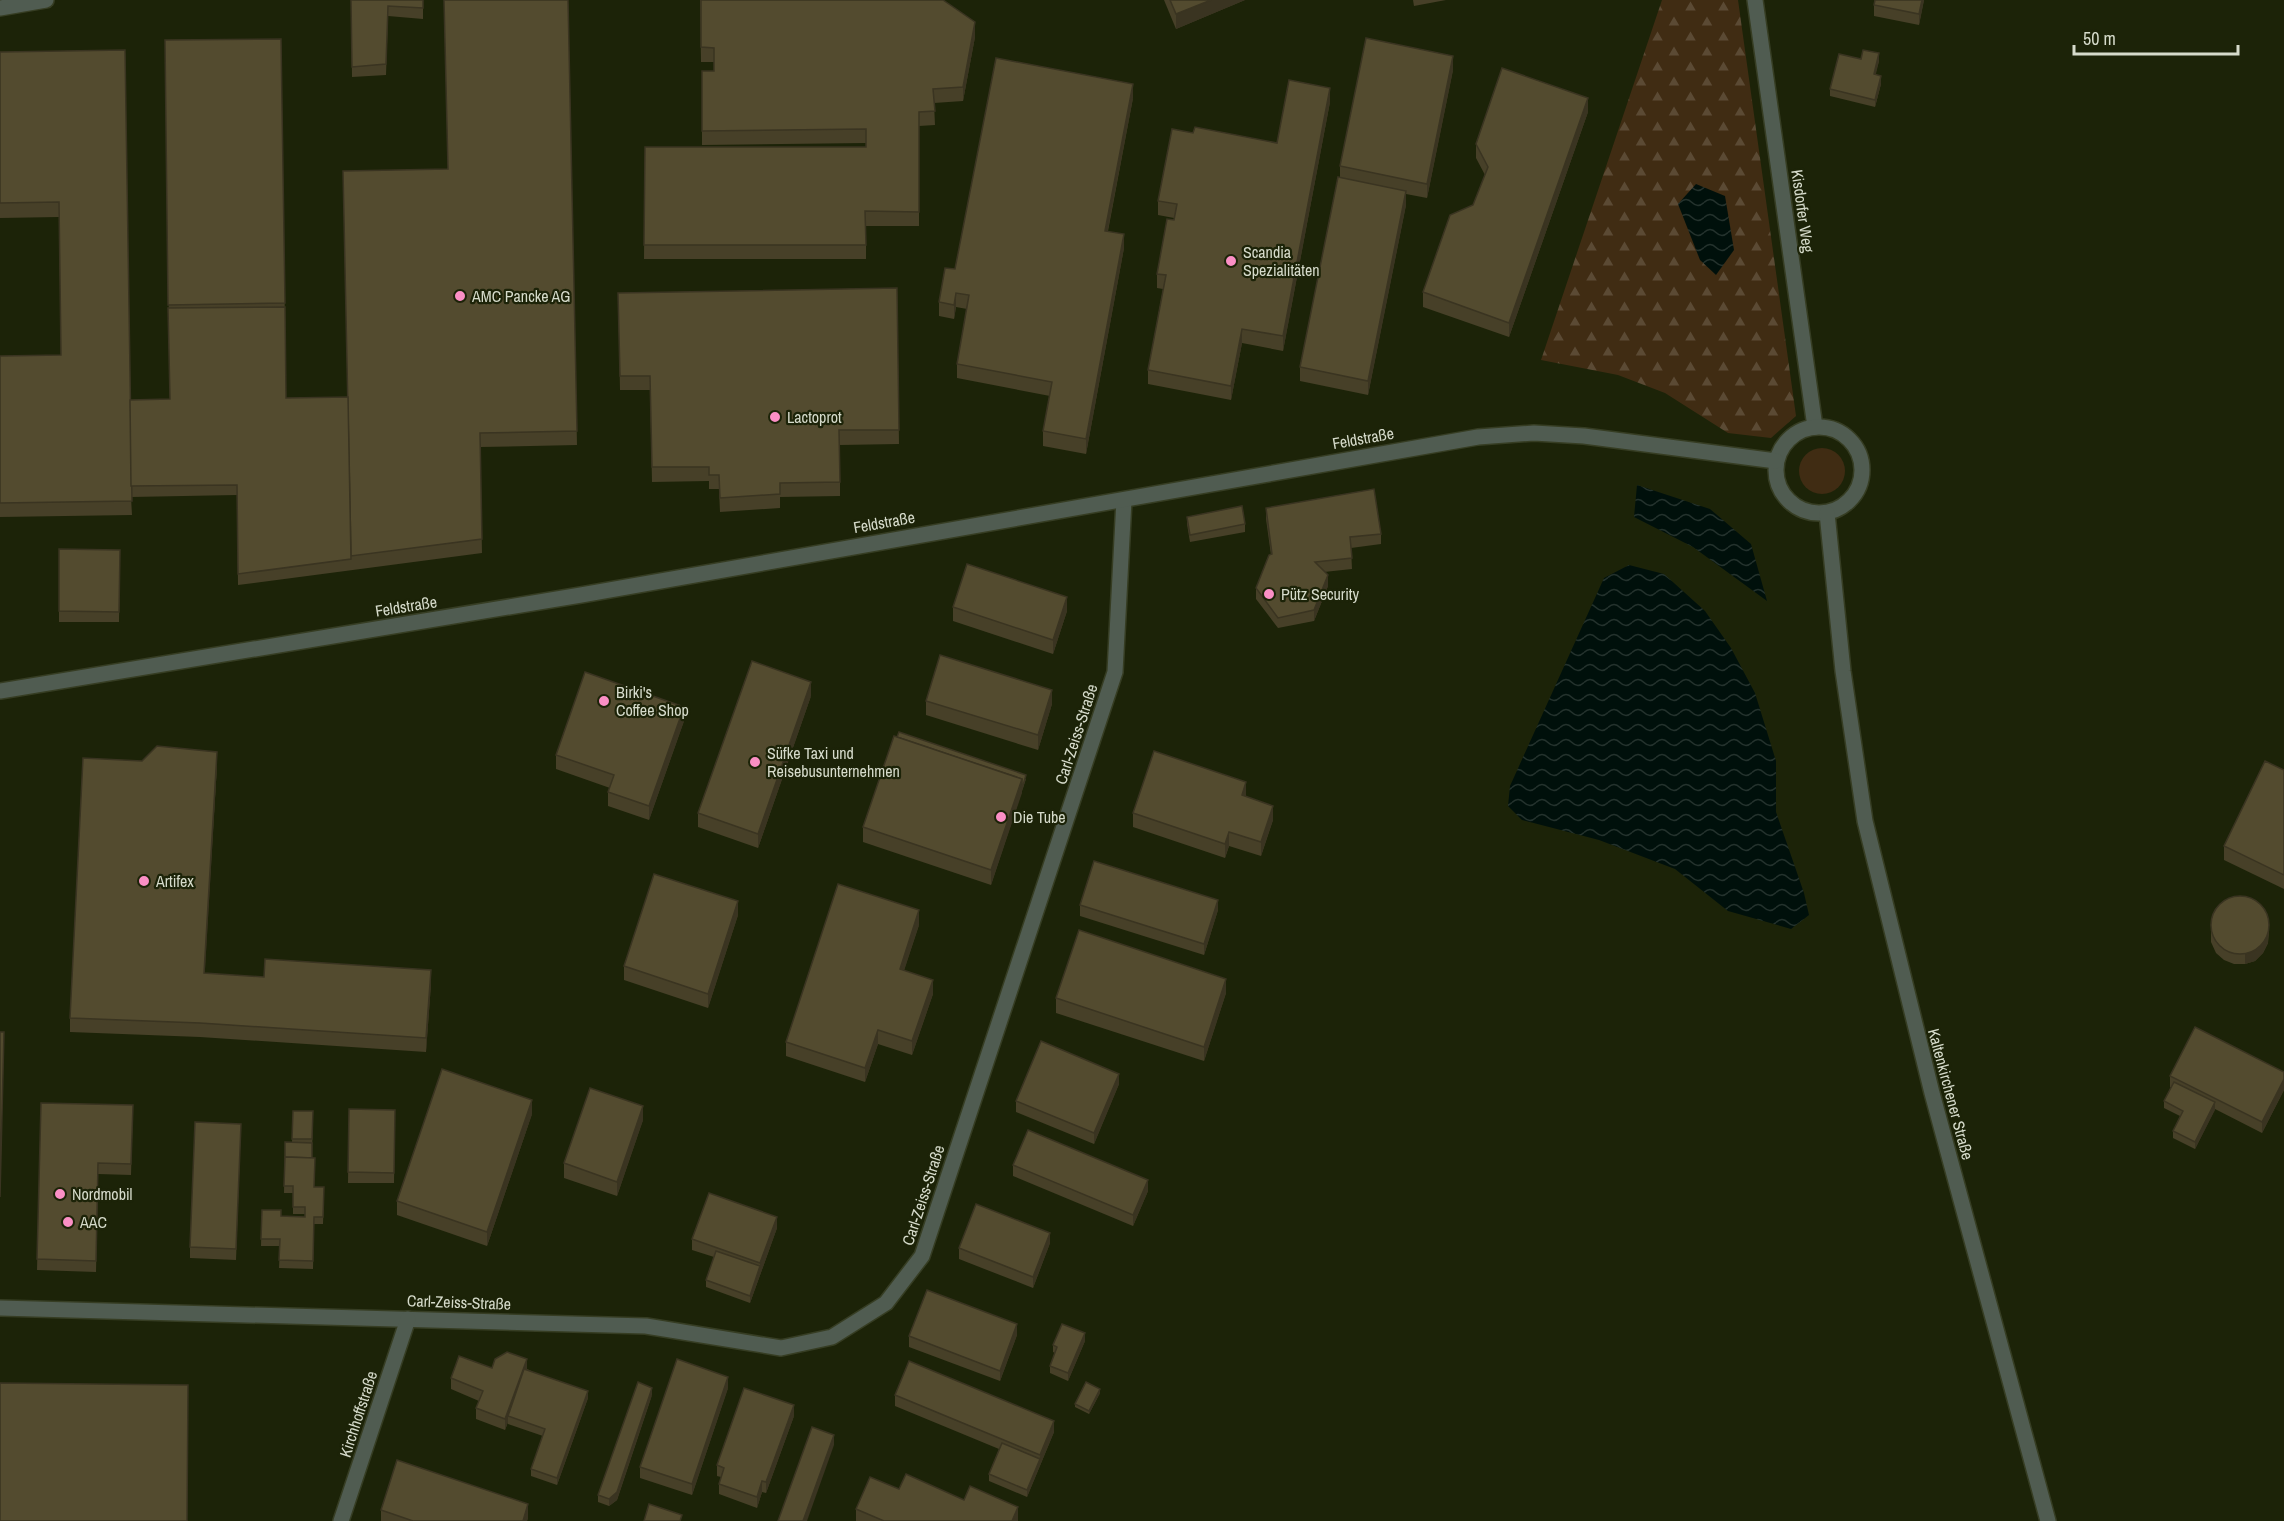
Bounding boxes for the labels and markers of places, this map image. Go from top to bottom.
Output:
place label: Scandia Spezialitäten [1243,241,1320,281]
marker: Scandia Spezialitäten [1224,254,1238,268]
place label: AMC Pancke AG [471,285,570,307]
marker: AMC Pancke AG [453,289,467,303]
place label: Lactoprot [787,406,842,428]
marker: Lactoprot [768,410,782,424]
place label: Pütz Security [1281,583,1359,605]
marker: Pütz Security [1262,587,1276,601]
place label: Birki's Coffee Shop [616,681,689,721]
marker: Birki's Coffee Shop [597,694,611,708]
place label: Süfke Taxi und Reisebusunternehmen [767,742,900,782]
marker: Süfke Taxi und Reisebusunternehmen [748,755,762,769]
place label: Die Tube [1013,806,1066,828]
marker: Die Tube [994,810,1008,824]
place label: Artifex [155,870,194,892]
marker: Artifex [137,874,151,888]
place label: Nordmobil [72,1183,133,1205]
marker: Nordmobil [53,1187,67,1201]
place label: AAC [79,1211,107,1233]
marker: AAC [61,1215,75,1229]

